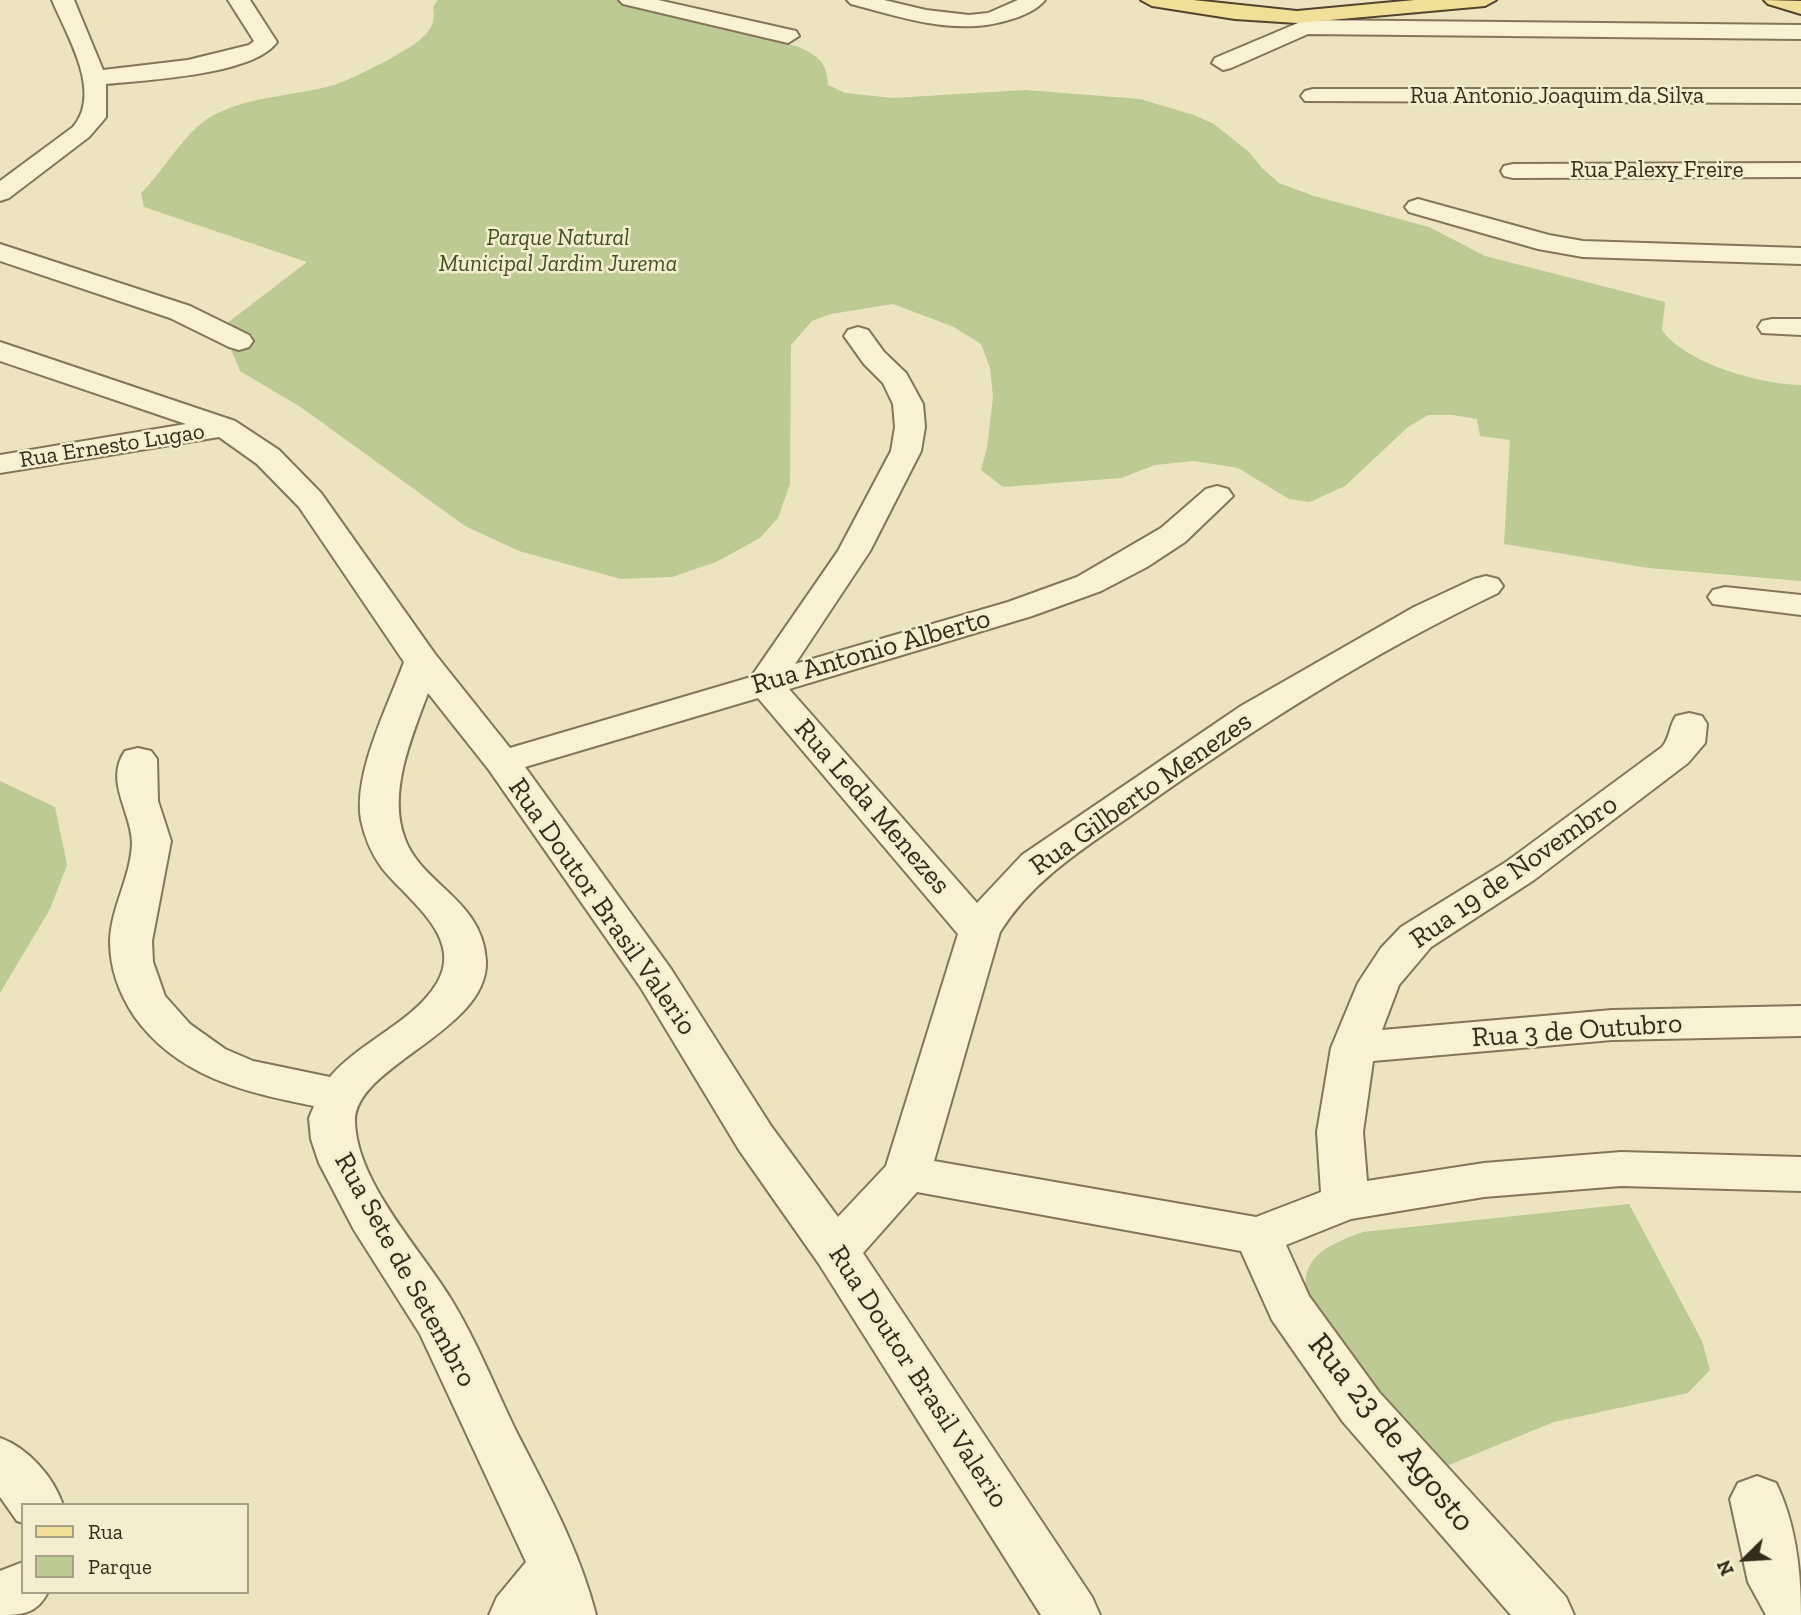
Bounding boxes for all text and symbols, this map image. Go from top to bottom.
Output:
street label: Rua Antonio Joaquim da Silva [1410,82,1704,110]
street label: Rua Palexy Freire [1570,156,1744,184]
park label: Parque Natural Municipal Jardim Jurema [439,224,677,278]
street label: Rua Ernesto Lugao [17,418,207,474]
street label: Rua Antonio Alberto [748,602,994,702]
street label: Rua Gilberto Menezes [1024,705,1258,883]
street label: Rua Leda Menezes [787,712,957,902]
street label: Rua Doutor Brasil Valerio [500,772,704,1042]
street label: Rua 19 de Novembro [1404,788,1624,956]
street label: Rua 3 de Outubro [1471,1007,1683,1055]
street label: Rua Sete de Setembro [327,1147,483,1393]
street label: Rua Doutor Brasil Valerio [821,1239,1015,1515]
street label: Rua 23 de Agosto [1299,1326,1483,1540]
legend [21,1503,248,1594]
text: Rua [88,1519,123,1544]
north arrow [1710,1524,1780,1594]
text: Parque [88,1554,152,1579]
text: N [1712,1556,1739,1579]

